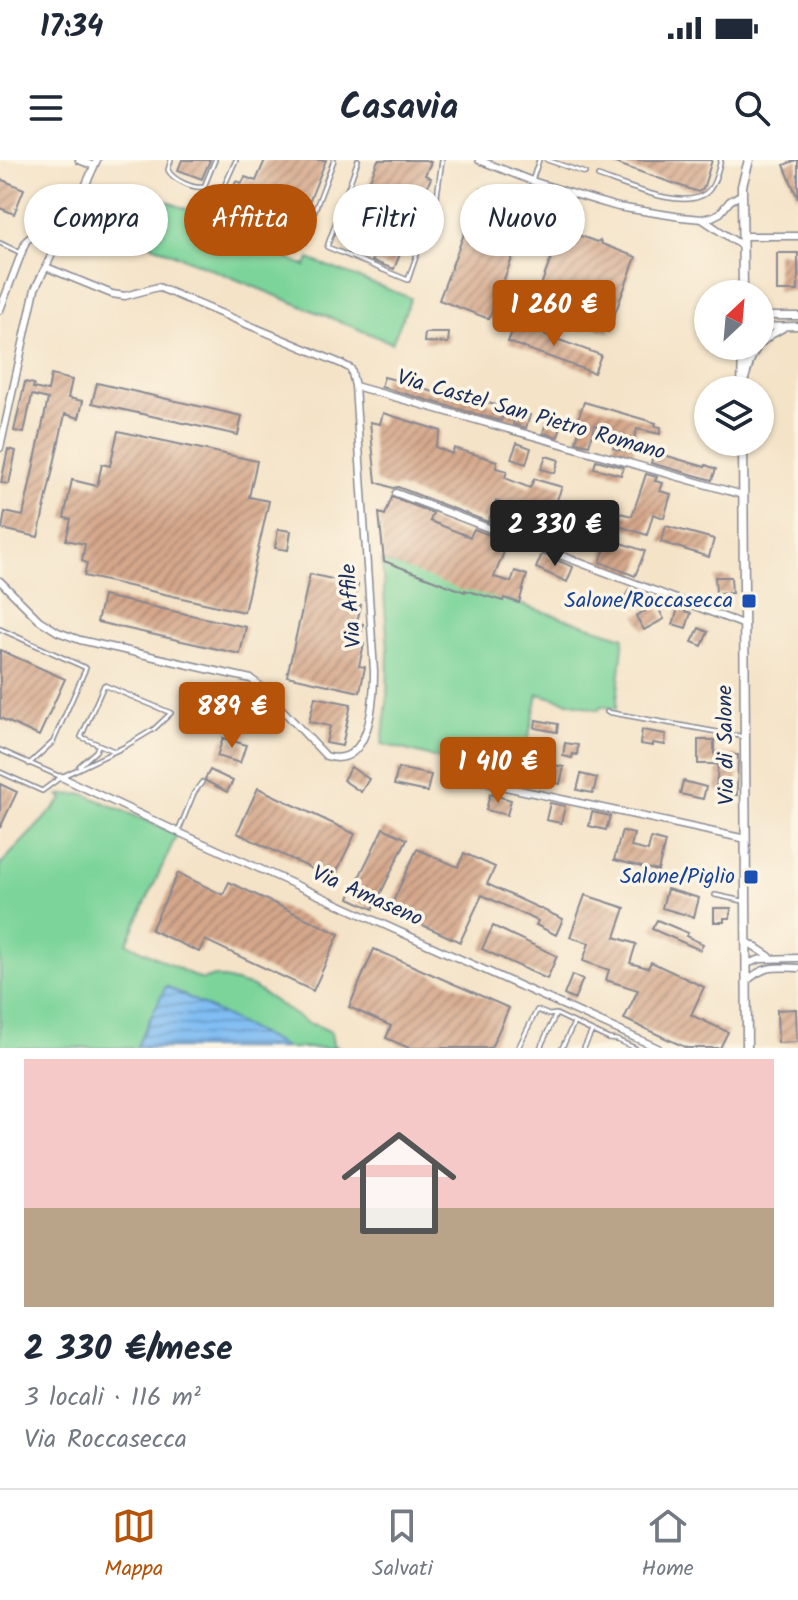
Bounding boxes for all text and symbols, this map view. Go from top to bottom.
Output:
text: 17:34 [40,4,103,52]
text: Casavia [340,80,458,137]
icon: menu [24,86,68,130]
icon: search [730,86,774,130]
chip: Compra [24,184,168,256]
chip: Affitta [184,184,317,256]
chip: Filtri [333,184,444,256]
chip: Nuovo [460,184,585,256]
pin: 1 260 € [480,280,628,348]
north arrow [694,280,774,360]
map controls [694,280,774,456]
text: 1 260 € [511,285,597,327]
street label: Via Castel San Pietro Romano [393,361,670,471]
button: layers [694,376,774,456]
pin: 2 330 € [481,500,629,568]
text: 2 330 € [508,505,602,547]
street label: Via Affile [332,562,372,649]
place label: Salone/Roccasecca [564,584,733,619]
marker: Salone/Roccasecca [740,592,758,610]
pin: 889 € [176,682,288,750]
street label: Via di Salone [708,685,746,805]
text: 889 € [197,687,267,729]
pin: 1 410 € [424,737,572,805]
text: 1 410 € [458,742,538,784]
street label: Via Amaseno [306,857,428,937]
place label: Salone/Piglio [620,860,735,895]
marker: Salone/Piglio [742,868,760,886]
icon: home [327,1111,471,1255]
text: 2 330 €/mese [24,1323,233,1377]
text: 3 locali · 116 m² [24,1377,201,1419]
text: Via Roccasecca [24,1419,187,1461]
tab: Mappa [104,1504,163,1587]
tab: Salvati [372,1504,433,1587]
tab: Home [642,1504,694,1587]

